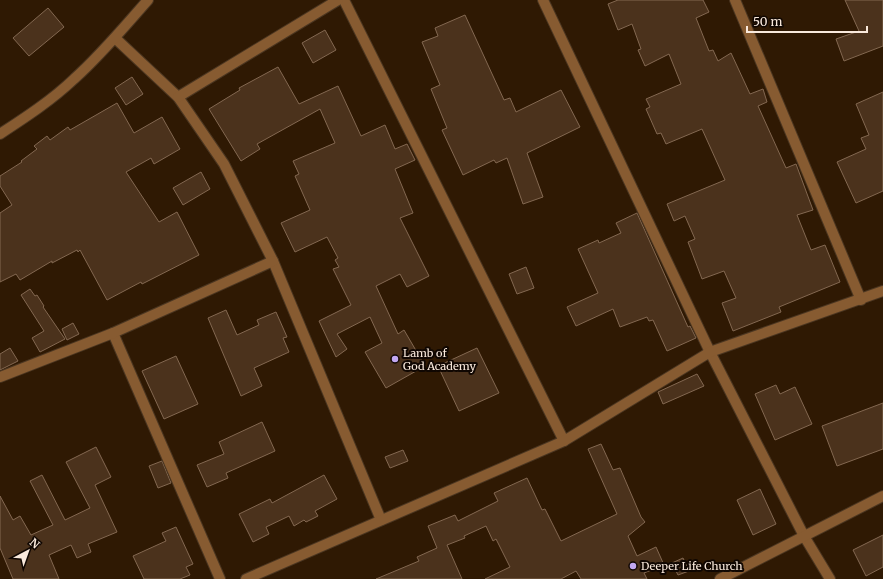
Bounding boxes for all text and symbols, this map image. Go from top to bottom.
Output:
scale bar [747,8,867,34]
text: 50 m [753,14,782,29]
place label: Lamb of God Academy [403,346,476,373]
marker: Lamb of God Academy [390,354,400,364]
north arrow [8,531,48,571]
text: N [27,535,43,552]
place label: Deeper Life Church [641,559,743,573]
marker: Deeper Life Church [628,561,638,571]

